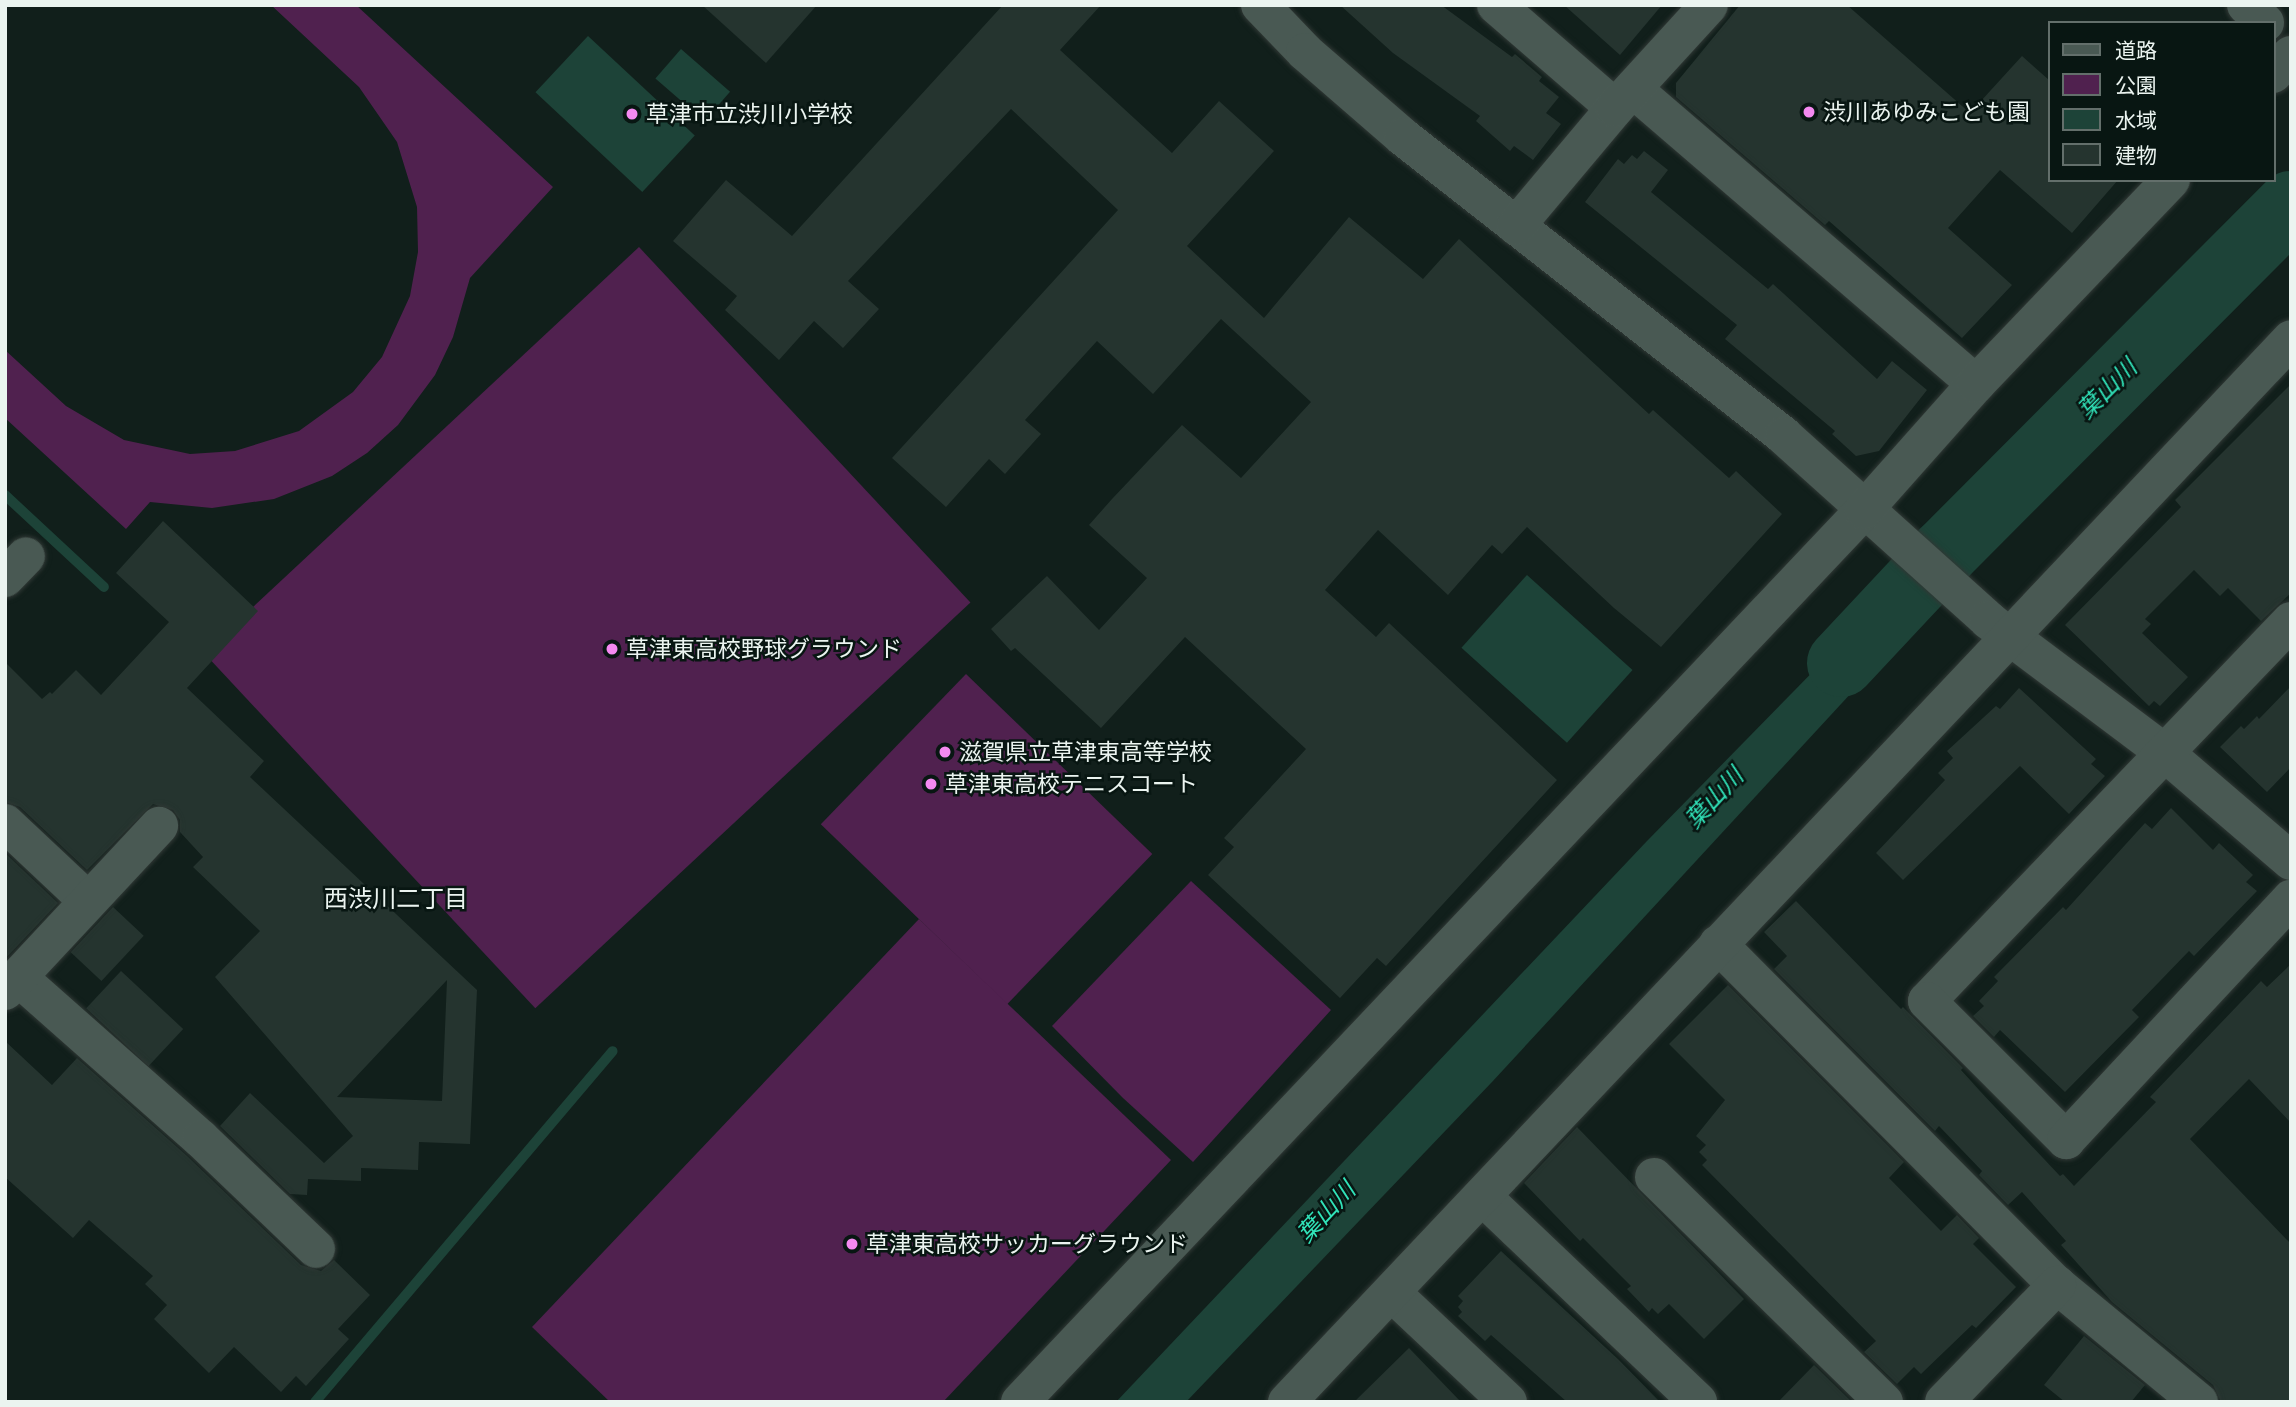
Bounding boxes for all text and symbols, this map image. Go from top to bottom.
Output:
legend [2048,21,2275,182]
text: 道路 [2115,36,2157,65]
text: 公園 [2115,71,2157,100]
place label: 渋川あゆみこども園 [1823,98,2030,126]
place label: 草津市立渋川小学校 [646,100,853,128]
marker: 渋川あゆみこども園 [1801,104,1817,120]
marker: 草津市立渋川小学校 [624,106,640,122]
text: 水域 [2115,106,2157,135]
text: 建物 [2115,141,2157,170]
water label: 葉山川 [2071,353,2143,425]
place label: 草津東高校野球グラウンド [626,635,902,663]
marker: 草津東高校野球グラウンド [604,641,620,657]
place label: 滋賀県立草津東高等学校 [959,738,1212,766]
marker: 滋賀県立草津東高等学校 [937,744,953,760]
water label: 葉山川 [1679,762,1749,834]
place label: 草津東高校テニスコート [945,770,1198,798]
marker: 草津東高校テニスコート [923,776,939,792]
district label: 西渋川二丁目 [324,885,468,913]
water label: 葉山川 [1291,1176,1361,1248]
place label: 草津東高校サッカーグラウンド [866,1230,1188,1258]
marker: 草津東高校サッカーグラウンド [844,1236,860,1252]

